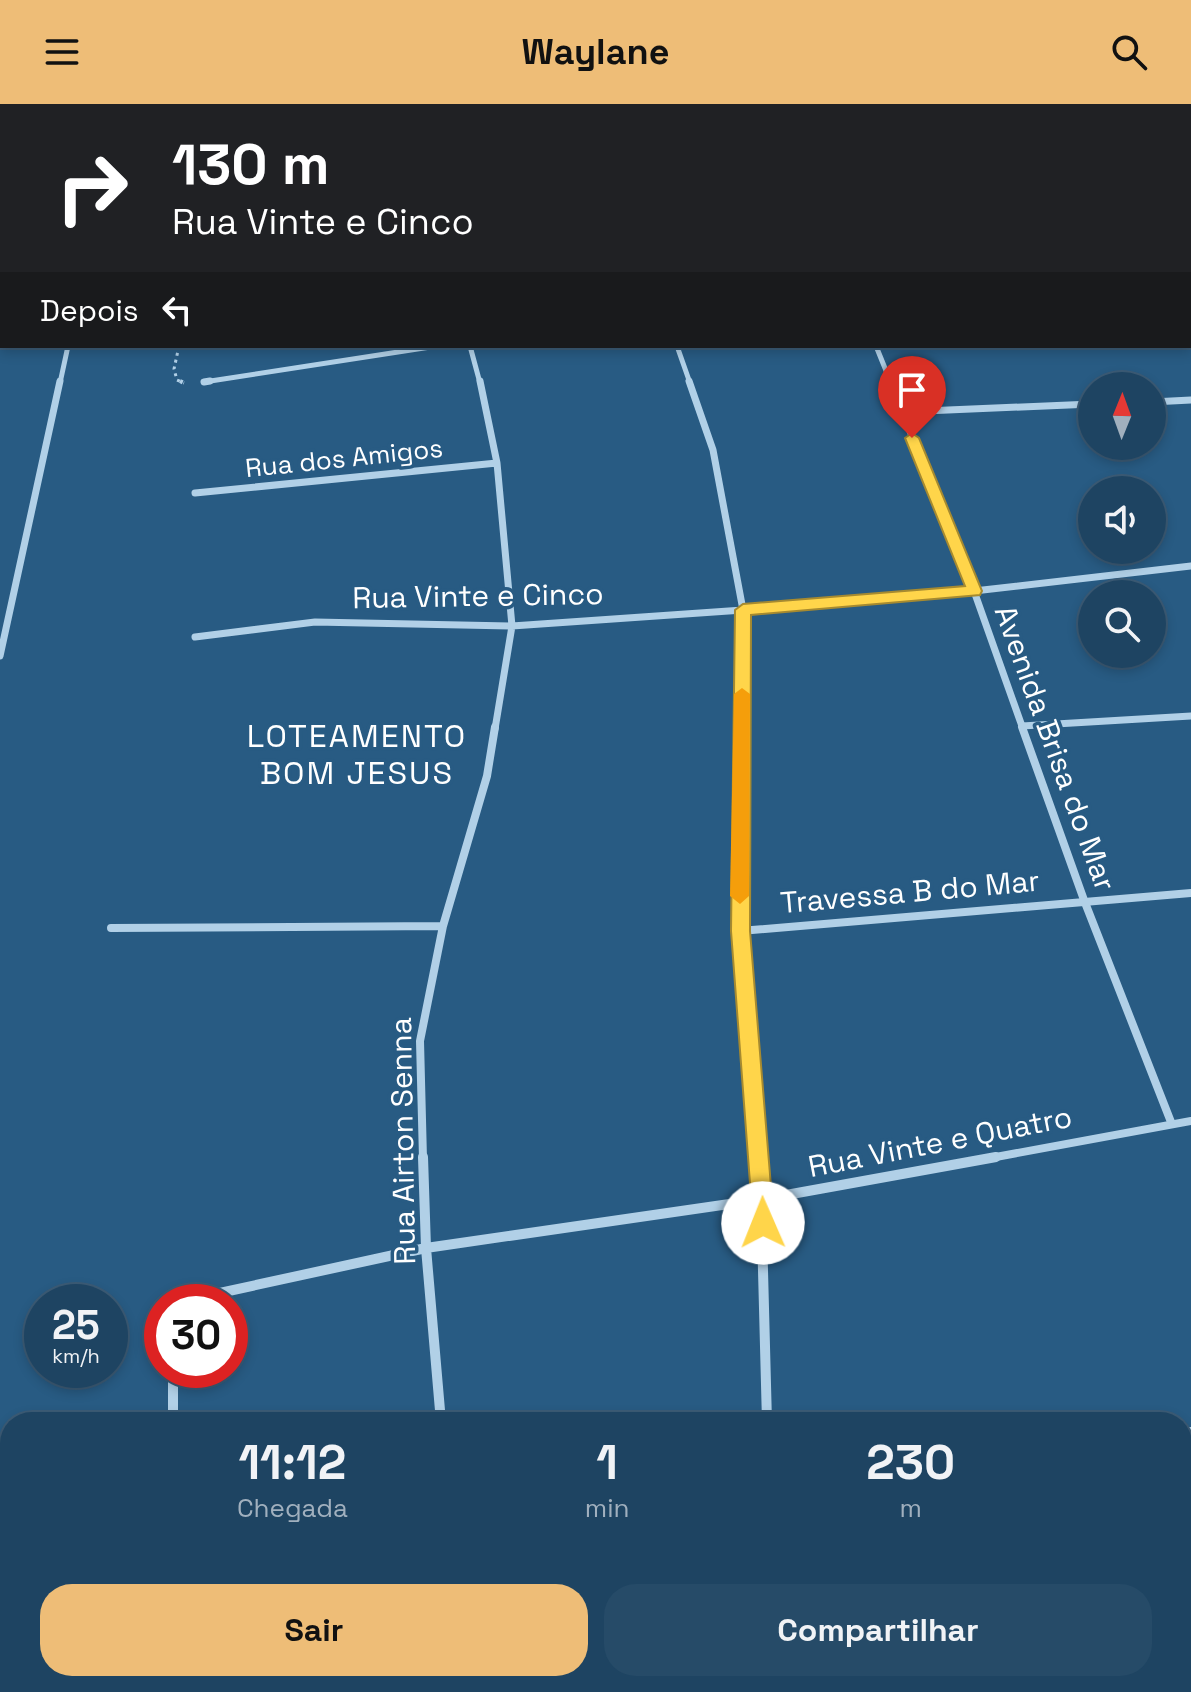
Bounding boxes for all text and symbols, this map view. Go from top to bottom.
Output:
text: Waylane [522,29,669,75]
icon: menu [40,30,84,74]
icon: search [1107,30,1151,74]
text: 130 m [172,129,330,200]
icon: right [40,136,144,240]
text: Rua Vinte e Cinco [172,199,474,245]
icon: left [155,288,199,332]
text: Depois [40,291,139,330]
pin [878,356,946,438]
icon: arrive [890,368,934,412]
north arrow [1078,372,1166,460]
map controls [1078,372,1166,668]
street label: Rua dos Amigos [244,431,444,485]
button: sound [1078,476,1166,564]
street label: Rua Vinte e Cinco [352,574,604,617]
button: search [1078,580,1166,668]
street label: Avenida Brisa do Mar [986,600,1125,896]
district label: LOTEAMENTO BOM JESUS [247,716,467,793]
street label: Travessa B do Mar [779,861,1041,922]
street label: Rua Airton Senna [381,1017,424,1265]
street label: Rua Vinte e Quatro [805,1097,1075,1186]
position arrow [721,1181,805,1265]
speed limit sign: 30 [144,1284,248,1388]
text: 25 [52,1300,100,1351]
text: km/h [52,1343,100,1369]
text: 11:12 [238,1432,346,1493]
text: 1 [596,1432,618,1493]
text: 230 [866,1432,955,1493]
text: Chegada [237,1491,348,1525]
text: min [585,1491,629,1525]
text: m [900,1491,922,1525]
button: Sair [40,1584,588,1676]
button: Compartilhar [604,1584,1152,1676]

